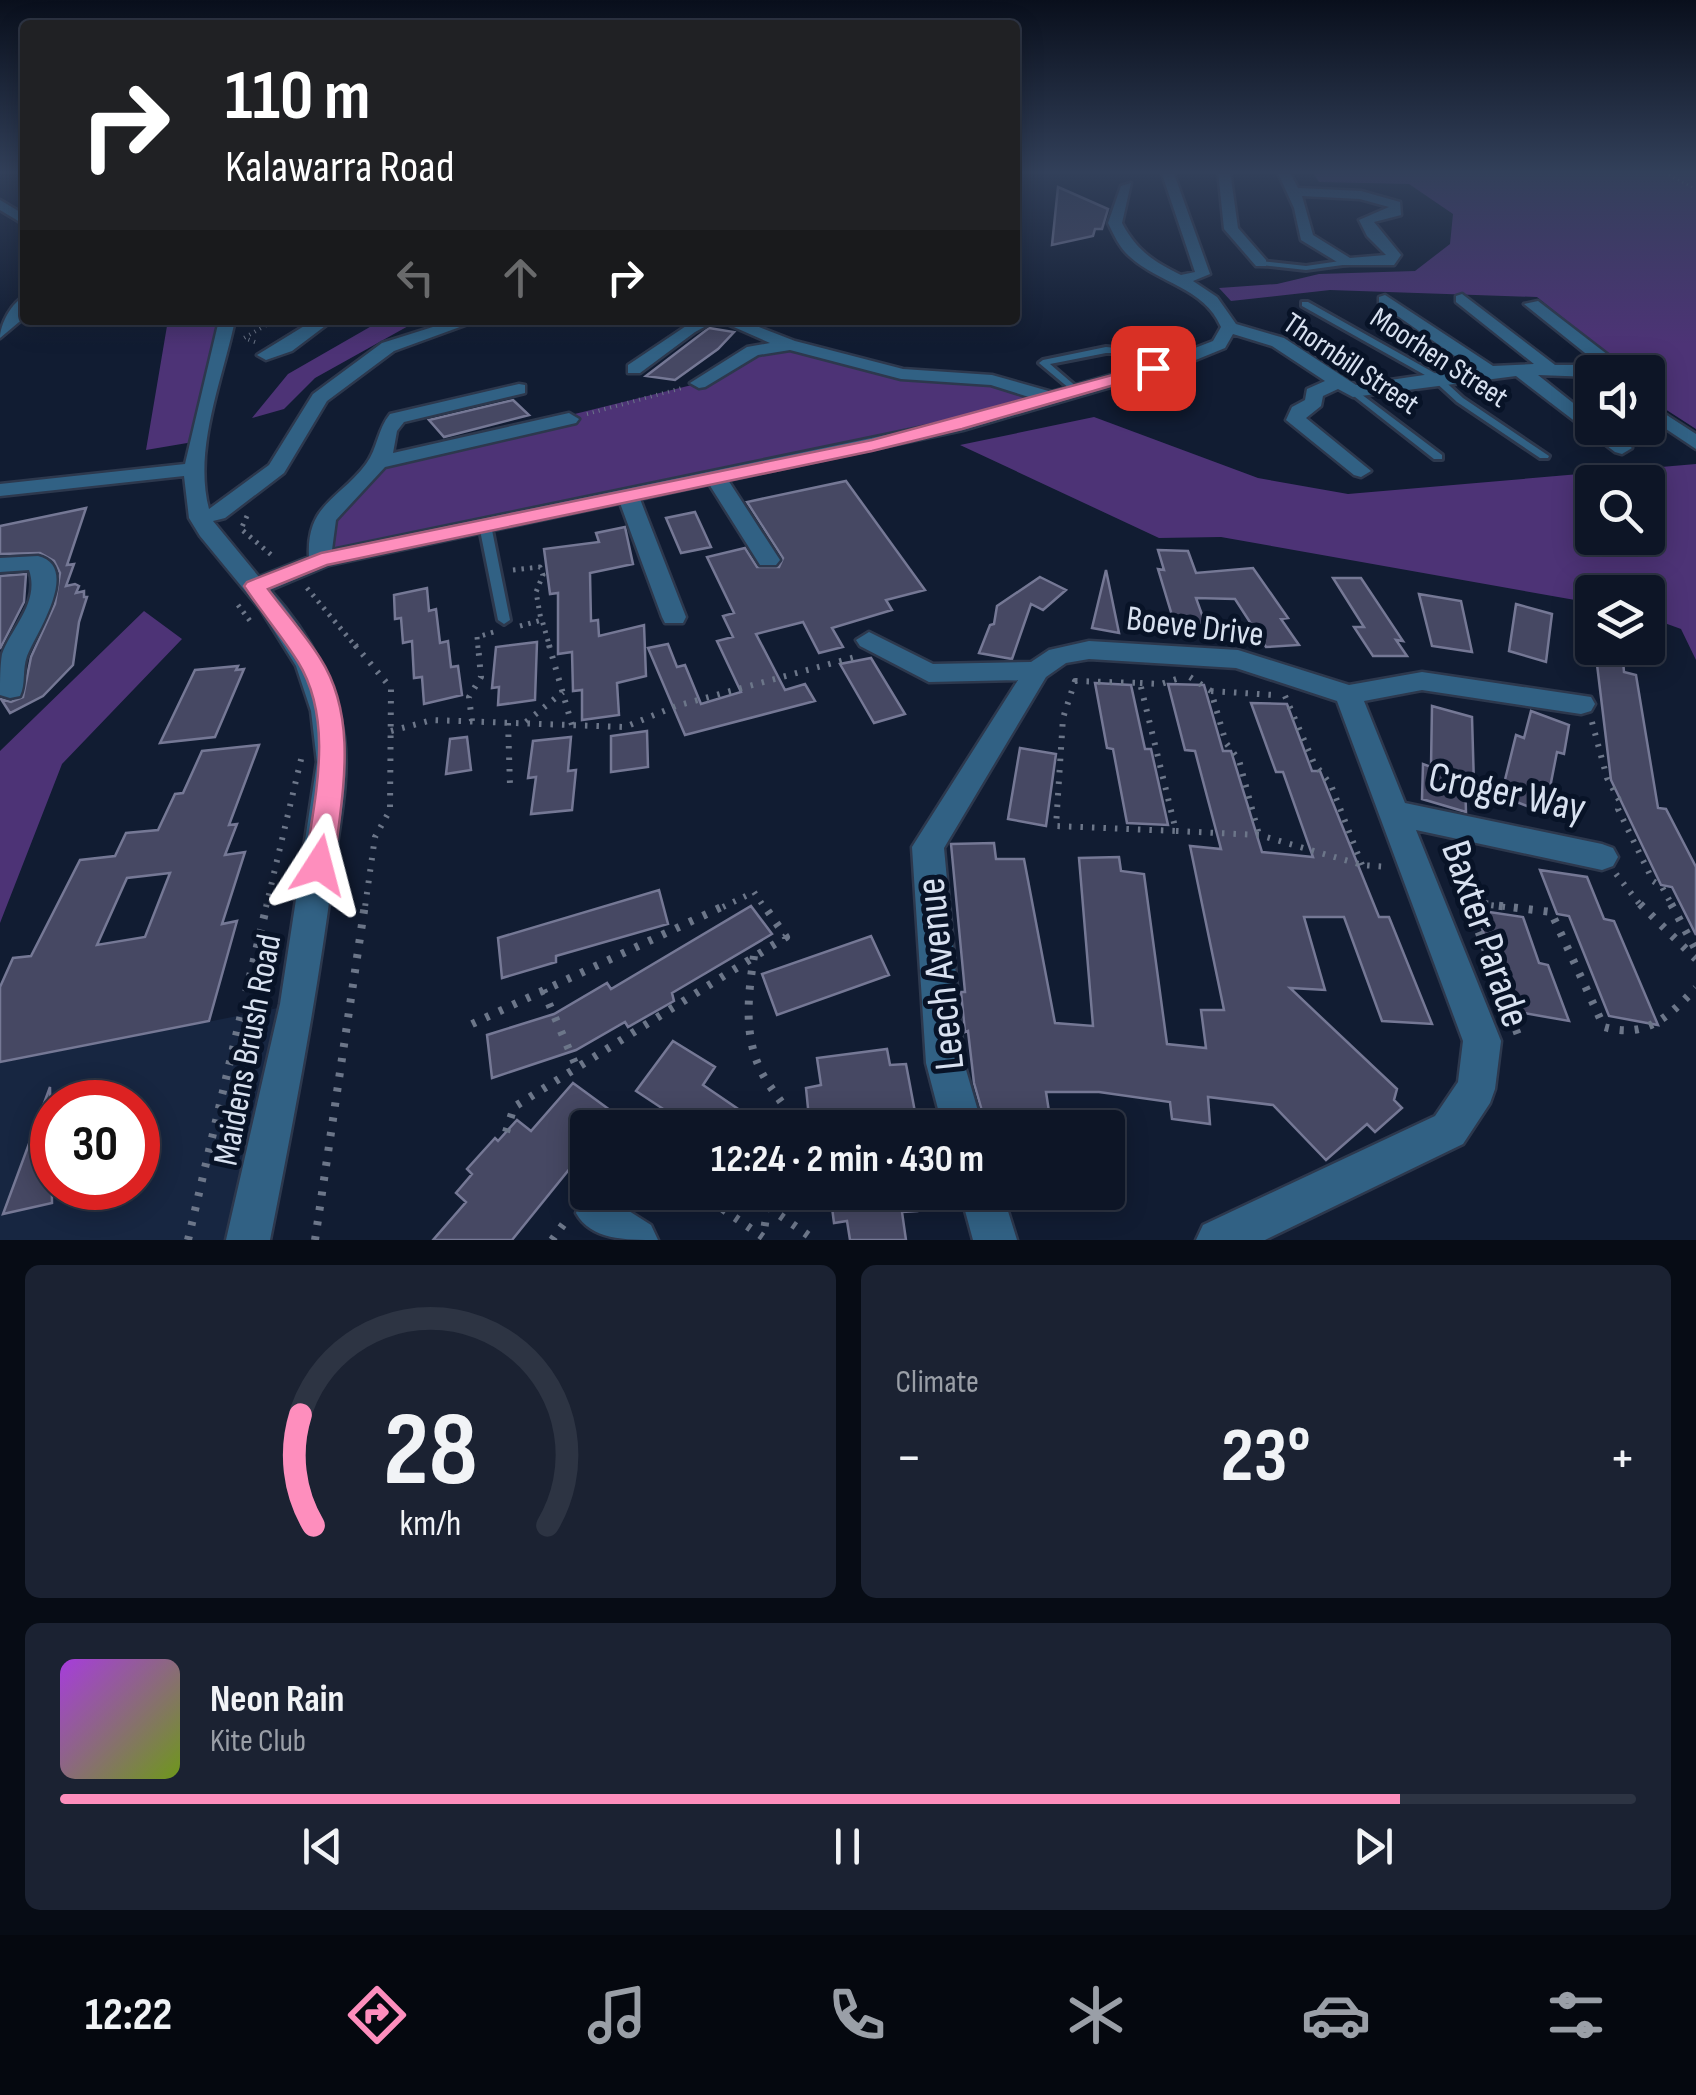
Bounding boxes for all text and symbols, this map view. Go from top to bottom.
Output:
text: 110 m [225,55,371,139]
icon: right [60,60,190,190]
text: Kalawarra Road [225,140,454,195]
icon: left [388,250,443,305]
icon: ahead [493,250,548,305]
icon: right [598,250,653,305]
street label: Moorhen Street [1363,300,1515,416]
street label: Thornbill Street [1276,305,1426,423]
pin [1111,326,1196,411]
icon: arrive [1126,341,1181,396]
map controls [1575,355,1665,665]
button: sound [1575,355,1665,445]
button: search [1575,465,1665,555]
button: layers [1575,575,1665,665]
street label: Boeve Drive [1124,597,1266,657]
street label: Croger Way [1424,751,1590,835]
position arrow [267,813,371,917]
street label: Baxter Parade [1429,834,1541,1034]
street label: Leech Avenue [906,875,976,1073]
street label: Maidens Brush Road [205,931,291,1169]
speed limit sign: 30 [30,1080,160,1210]
text: 12:24 · 2 min · 430 m [711,1137,984,1182]
text: Climate [896,1363,979,1402]
text: 28 [383,1389,478,1514]
text: 23° [1221,1412,1311,1503]
text: − [896,1425,922,1492]
text: + [1609,1425,1636,1492]
text: km/h [399,1503,461,1546]
text: Neon Rain [210,1677,344,1722]
text: Kite Club [210,1722,306,1761]
icon: previous [295,1819,350,1874]
icon: pause [820,1819,875,1874]
icon: next [1346,1819,1401,1874]
icon: directions [342,1980,412,2050]
icon: music [582,1980,652,2050]
icon: phone [822,1980,892,2050]
icon: climate [1061,1980,1131,2050]
icon: car [1301,1980,1371,2050]
icon: filters [1541,1980,1611,2050]
text: 12:22 [85,1988,172,2043]

